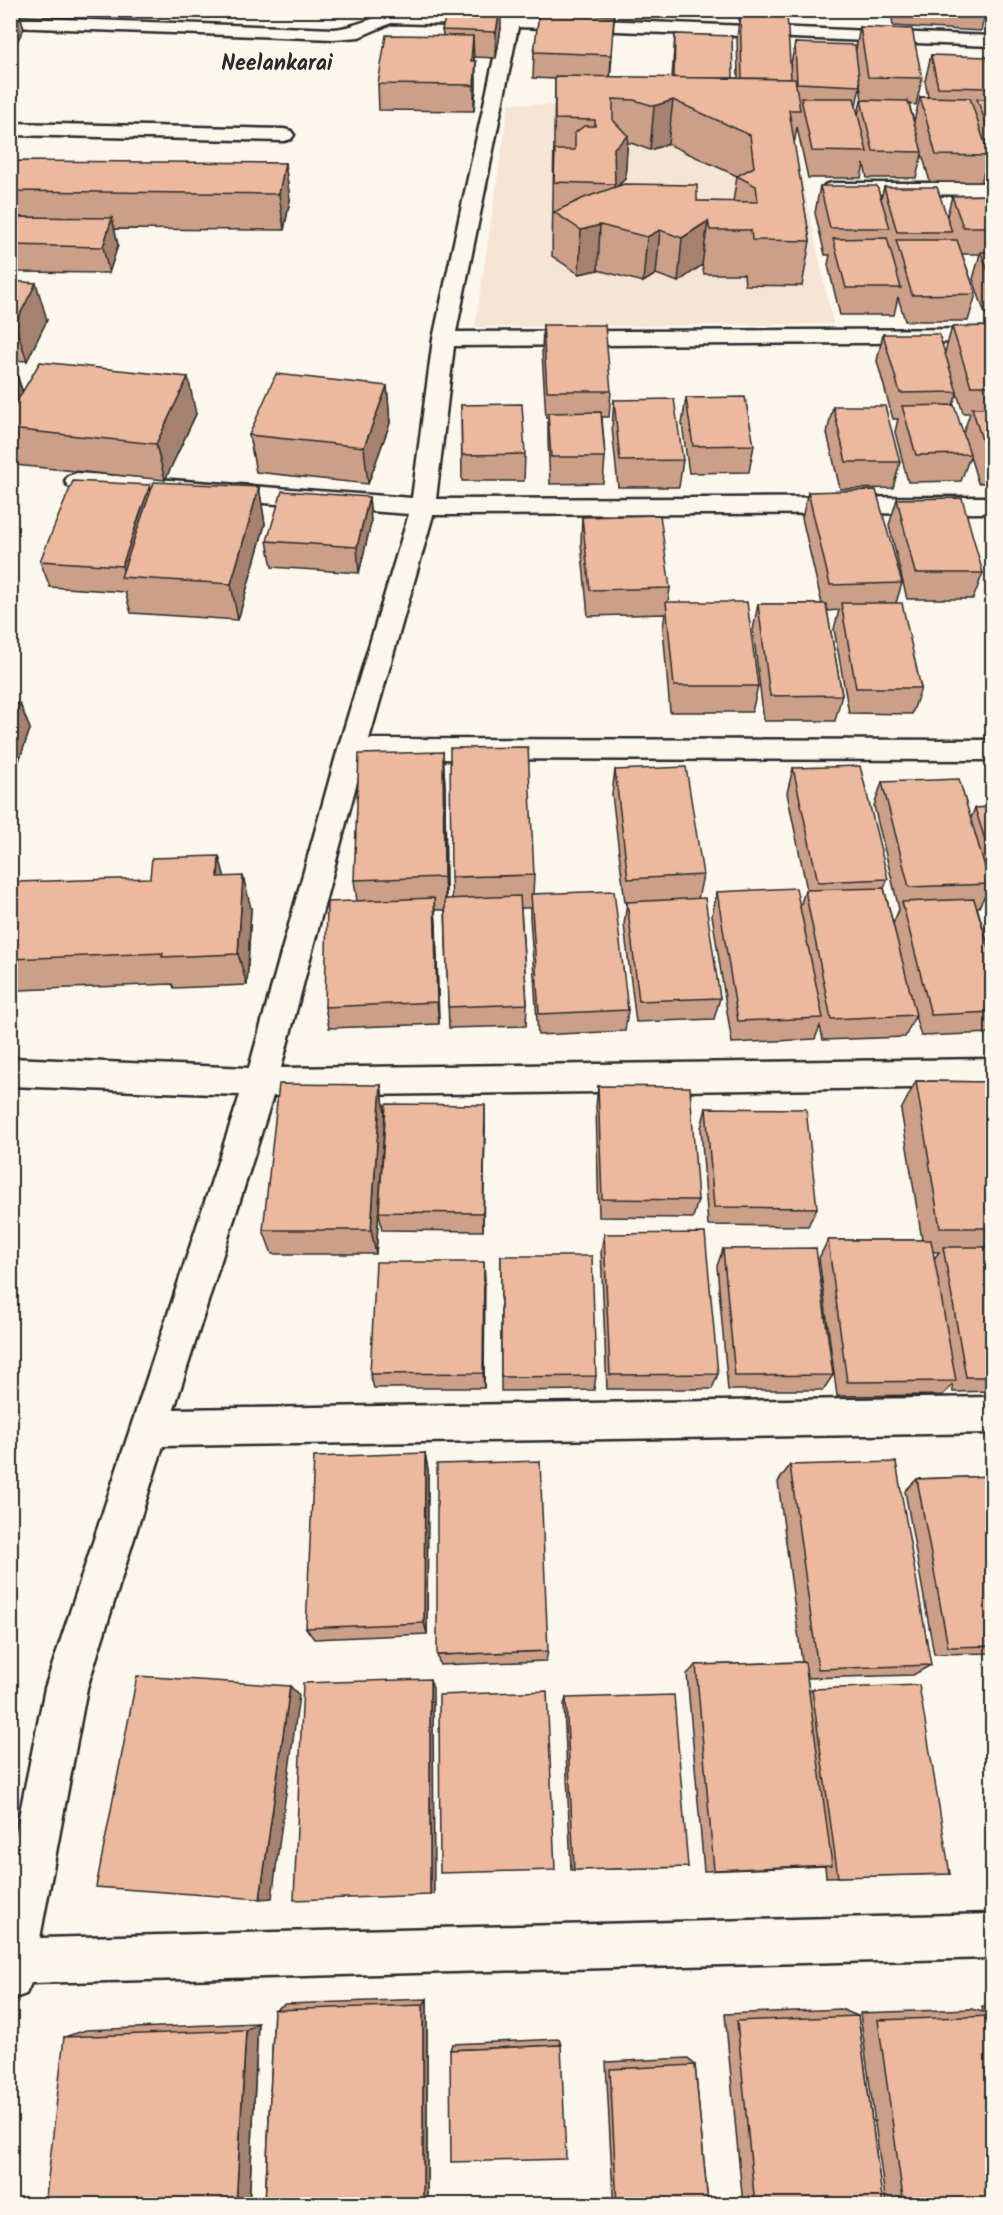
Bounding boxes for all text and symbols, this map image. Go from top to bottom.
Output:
district label: Neelankarai [221,47,334,82]

